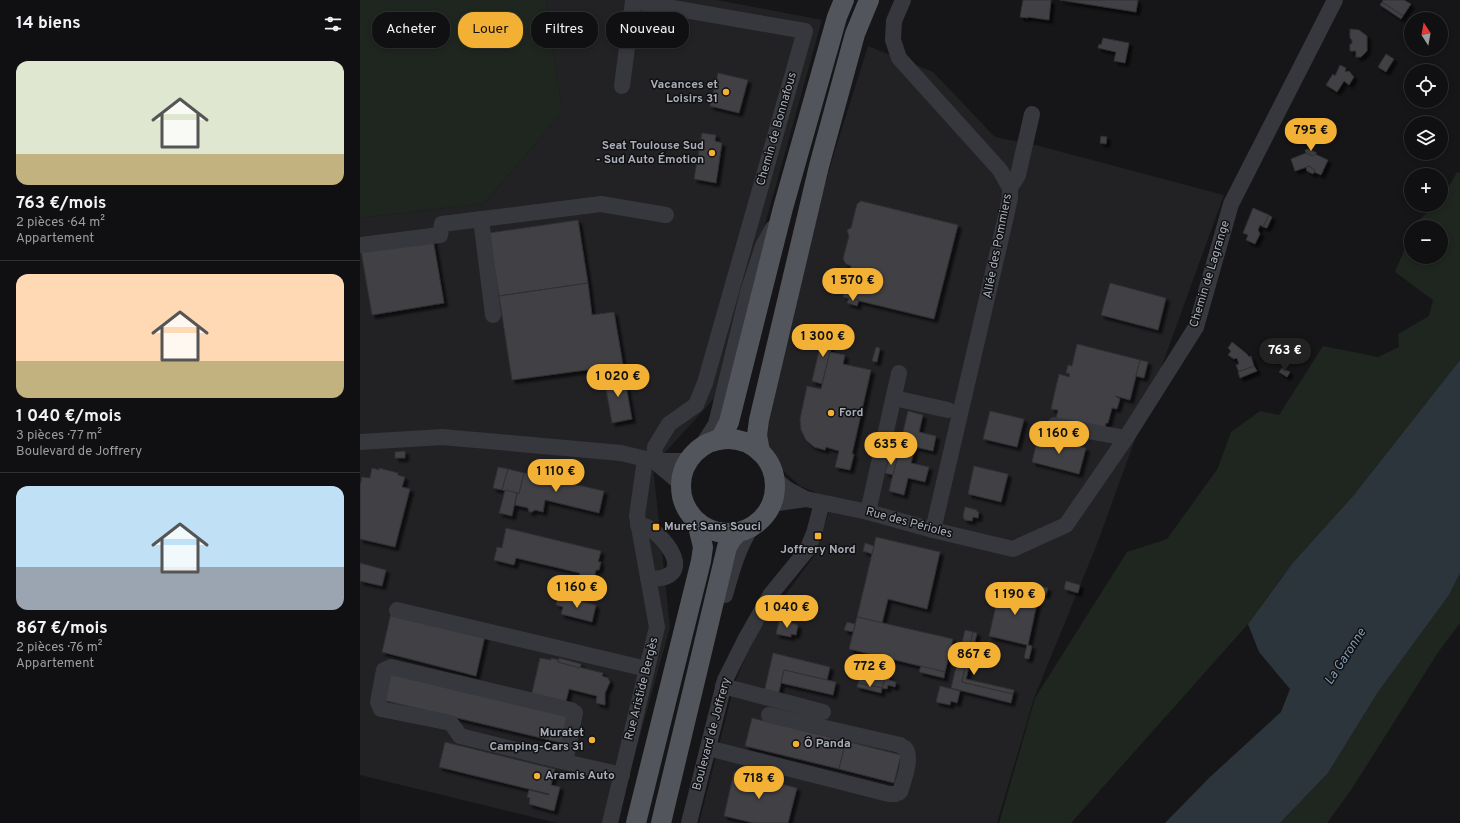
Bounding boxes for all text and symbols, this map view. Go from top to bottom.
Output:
chip: Acheter [372,12,450,48]
chip: Louer [458,12,523,48]
chip: Filtres [531,12,598,48]
chip: Nouveau [606,12,689,48]
north arrow [1404,12,1448,56]
map controls [1404,12,1448,264]
text: 14 biens [16,13,81,35]
icon: filters [322,13,344,35]
button: locate [1404,64,1448,108]
street label: Chemin de Bonnafous [753,70,801,188]
place label: Vacances et Loisirs 31 [650,77,718,107]
icon: home [144,87,216,159]
marker: Vacances et Loisirs 31 [721,87,731,97]
button: layers [1404,116,1448,160]
pin: 795 € [1283,118,1339,152]
text: 795 € [1294,123,1328,139]
place label: Seat Toulouse Sud - Sud Auto Émotion [596,138,704,168]
marker: Seat Toulouse Sud - Sud Auto Émotion [707,148,717,158]
button: + [1404,168,1448,212]
street label: Allée des Pommiers [980,192,1016,300]
text: 763 €/mois [16,193,106,215]
text: 2 pièces · 64 m² [16,215,105,231]
street label: Chemin de Lagrange [1186,219,1234,329]
button: − [1404,220,1448,264]
text: Appartement [16,231,94,247]
pin: 1 570 € [816,268,890,302]
text: 1 570 € [831,273,875,289]
icon: home [144,300,216,372]
pin: 1 300 € [786,324,860,358]
text: 1 300 € [801,329,845,345]
pin: 763 € [1257,338,1313,372]
text: 763 € [1268,343,1302,359]
pin: 1 020 € [581,364,655,398]
text: 1 020 € [596,369,641,385]
place label: Ford [839,405,863,421]
text: 1 040 €/mois [16,406,122,428]
marker: Ford [826,408,836,418]
pin: 1 160 € [1022,421,1096,455]
text: 1 160 € [1038,426,1080,442]
text: 3 pièces · 77 m² [16,428,102,444]
pin: 635 € [863,432,919,466]
text: 635 € [873,437,909,453]
text: Boulevard de Joffrery [16,444,142,460]
pin: 1 110 € [519,459,593,493]
text: 1 110 € [537,464,575,480]
street label: Rue des Périoles [864,504,954,542]
icon: home [144,512,216,584]
place label: Muret Sans Souci [664,519,761,535]
marker: Muret Sans Souci [651,522,661,532]
marker: Joffrery Nord [813,531,823,541]
place label: Joffrery Nord [780,542,856,558]
pin: 1 160 € [540,575,614,609]
text: 1 160 € [556,580,598,596]
pin: 1 190 € [978,582,1052,616]
text: 1 190 € [994,587,1036,603]
pin: 1 040 € [750,595,824,629]
text: 1 040 € [764,600,810,616]
text: 867 €/mois [16,618,108,640]
water label: La Garonne [1322,625,1370,688]
street label: Rue Aristide Bergès [621,636,663,742]
text: 2 pièces · 76 m² [16,640,102,656]
pin: 867 € [946,642,1002,676]
text: 867 € [957,647,991,663]
pin: 772 € [842,654,898,688]
text: Appartement [16,656,94,672]
text: 772 € [853,659,887,675]
street label: Boulevard de Joffrery [689,676,735,792]
place label: Muratet Camping-Cars 31 [489,725,584,755]
marker: Muratet Camping-Cars 31 [587,735,597,745]
place label: Ô Panda [804,736,851,752]
marker: Ô Panda [791,739,801,749]
pin: 718 € [731,766,787,800]
place label: Aramis Auto [545,768,615,784]
marker: Aramis Auto [532,771,542,781]
text: 718 € [743,771,775,787]

